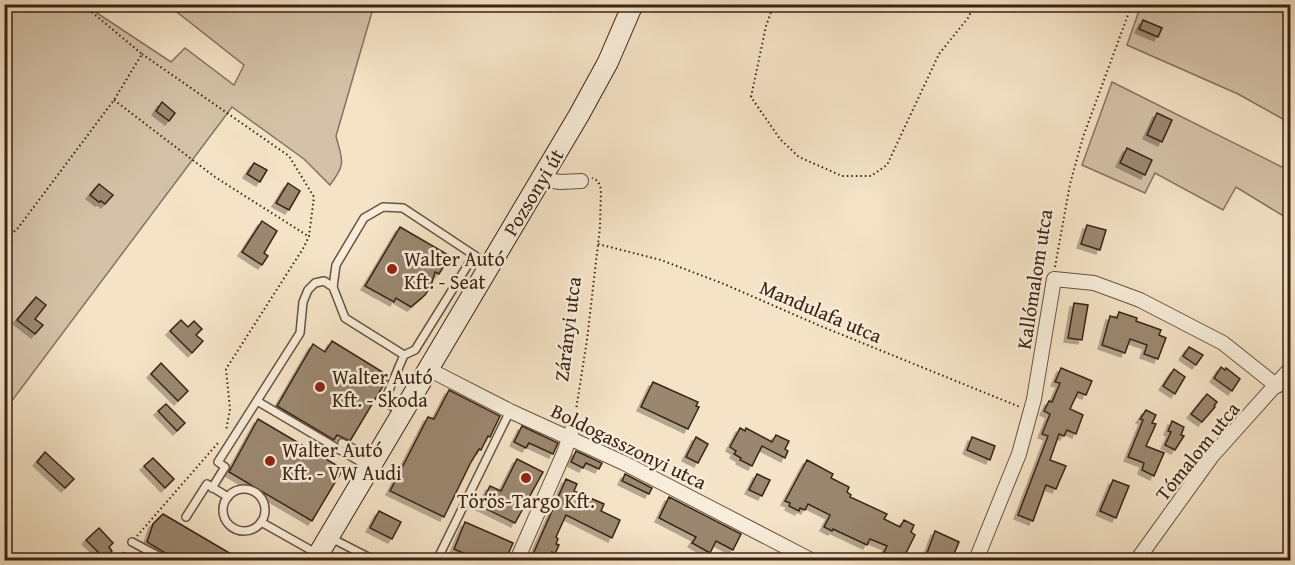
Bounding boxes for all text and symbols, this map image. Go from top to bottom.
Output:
street label: Pozsonyi út [496,143,570,241]
street label: Kallómalom utca [1009,206,1059,351]
place label: Walter Autó Kft. - Seat [404,244,505,296]
marker: Walter Autó Kft. - Seat [385,262,399,276]
street label: Mandulafa utca [755,272,887,350]
street label: Zárányi utca [546,275,588,383]
place label: Walter Autó Kft. - Skoda [332,362,433,414]
marker: Walter Autó Kft. - Skoda [313,380,327,394]
street label: Tómalom utca [1148,395,1246,507]
street label: Boldogasszonyi utca [546,396,712,496]
place label: Walter Autó Kft. - VW Audi [282,435,402,487]
marker: Walter Autó Kft. - VW Audi [263,454,277,468]
marker: Törös-Targo Kft. [519,471,533,485]
place label: Törös-Targo Kft. [457,486,595,515]

